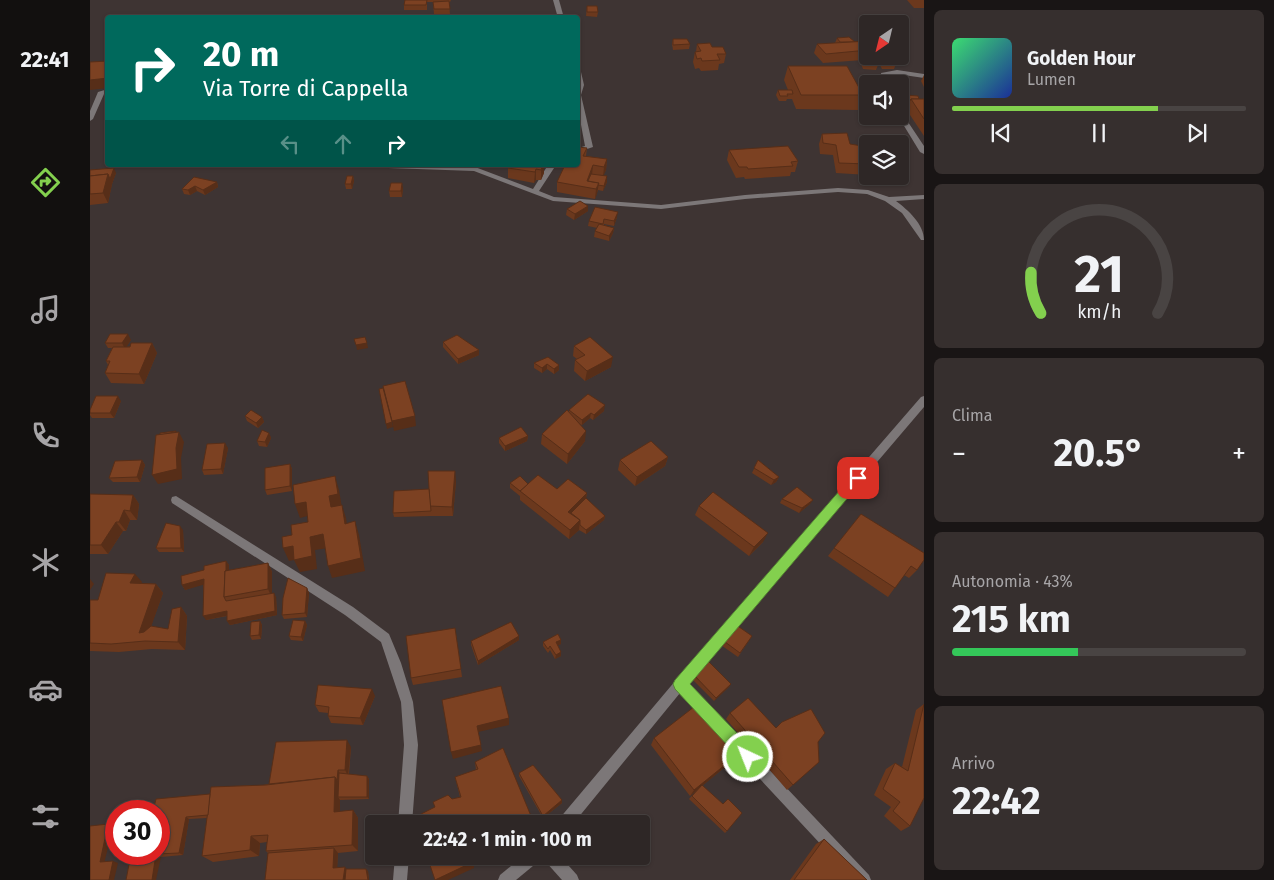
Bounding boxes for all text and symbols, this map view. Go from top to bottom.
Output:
north arrow [859,15,909,65]
map controls [859,15,909,185]
text: 20 m [203,33,279,75]
icon: right [120,35,185,100]
text: 22:41 [21,46,69,73]
text: Golden Hour [1027,47,1136,70]
text: Lumen [1027,70,1076,89]
text: Via Torre di Cappella [203,75,409,102]
button: sound [859,75,909,125]
icon: previous [987,119,1015,147]
icon: pause [1085,119,1113,147]
icon: next [1183,119,1211,147]
icon: left [276,130,304,158]
icon: ahead [329,130,357,158]
icon: right [382,130,410,158]
button: layers [859,135,909,185]
icon: directions [28,165,63,200]
text: 21 [1074,243,1124,306]
icon: music [28,292,63,327]
text: km/h [1077,301,1121,323]
text: Clima [952,406,992,425]
icon: phone [28,418,63,453]
text: 20.5° [1053,430,1145,476]
text: − [952,437,966,470]
text: + [1232,437,1246,470]
pin [837,457,879,499]
icon: arrive [844,464,872,492]
icon: climate [28,545,63,580]
text: Autonomia · 43% [952,572,1073,591]
text: 215 km [952,596,1071,642]
icon: car [28,672,63,707]
position arrow [721,730,773,782]
text: Arrivo [952,754,995,773]
text: 22:42 [952,778,1041,824]
icon: filters [28,799,63,834]
speed limit sign: 30 [105,800,170,865]
text: 22:42 · 1 min · 100 m [423,828,592,851]

